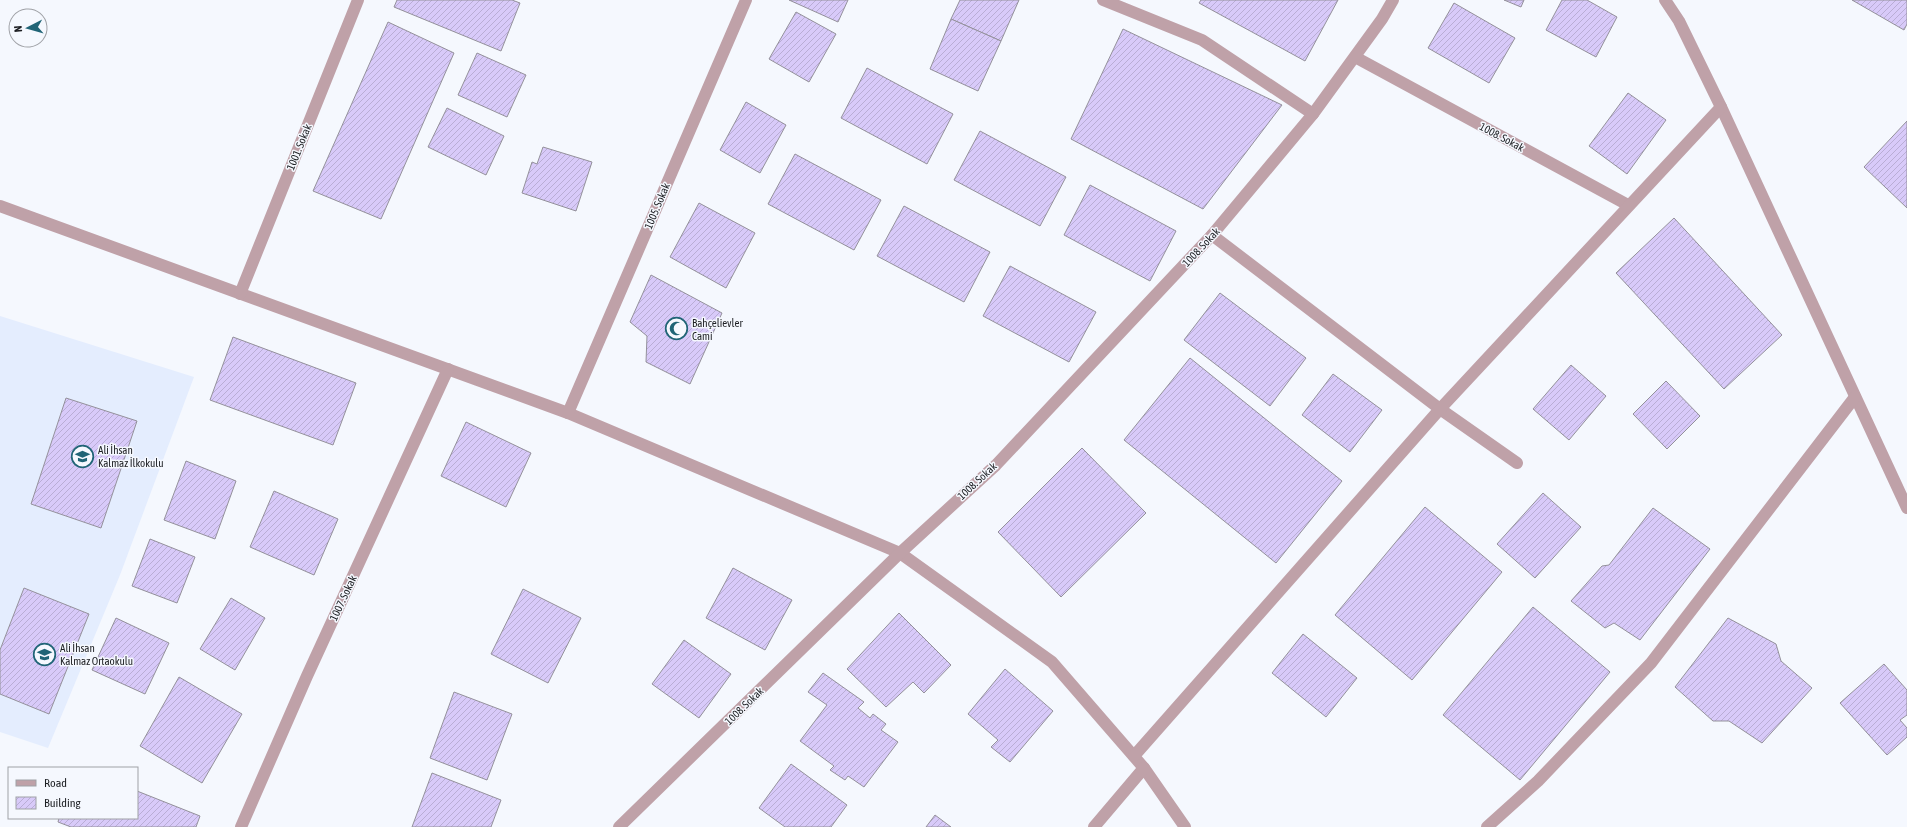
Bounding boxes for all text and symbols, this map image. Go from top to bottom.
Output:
north arrow [8,8,48,48]
text: N [12,25,24,33]
street label: 1008. Sokak [1478,120,1526,154]
street label: 1001. Sokak [284,122,314,172]
street label: 1005. Sokak [642,181,672,231]
street label: 1008. Sokak [1180,225,1222,269]
mosque icon: Bahçelievler Cami [664,316,690,342]
place label: Bahçelievler Cami [692,317,743,342]
school or university icon: Ali İhsan Kalmaz İlkokulu [69,443,95,469]
place label: Ali İhsan Kalmaz İlkokulu [98,444,164,469]
street label: 1008. Sokak [955,460,999,502]
street label: 1007. Sokak [327,573,359,623]
school or university icon: Ali İhsan Kalmaz Ortaokulu [31,641,57,667]
place label: Ali İhsan Kalmaz Ortaokulu [60,642,133,667]
street label: 1008. Sokak [722,685,766,727]
legend [8,767,138,819]
text: Road [44,776,67,790]
text: Building [44,796,82,810]

